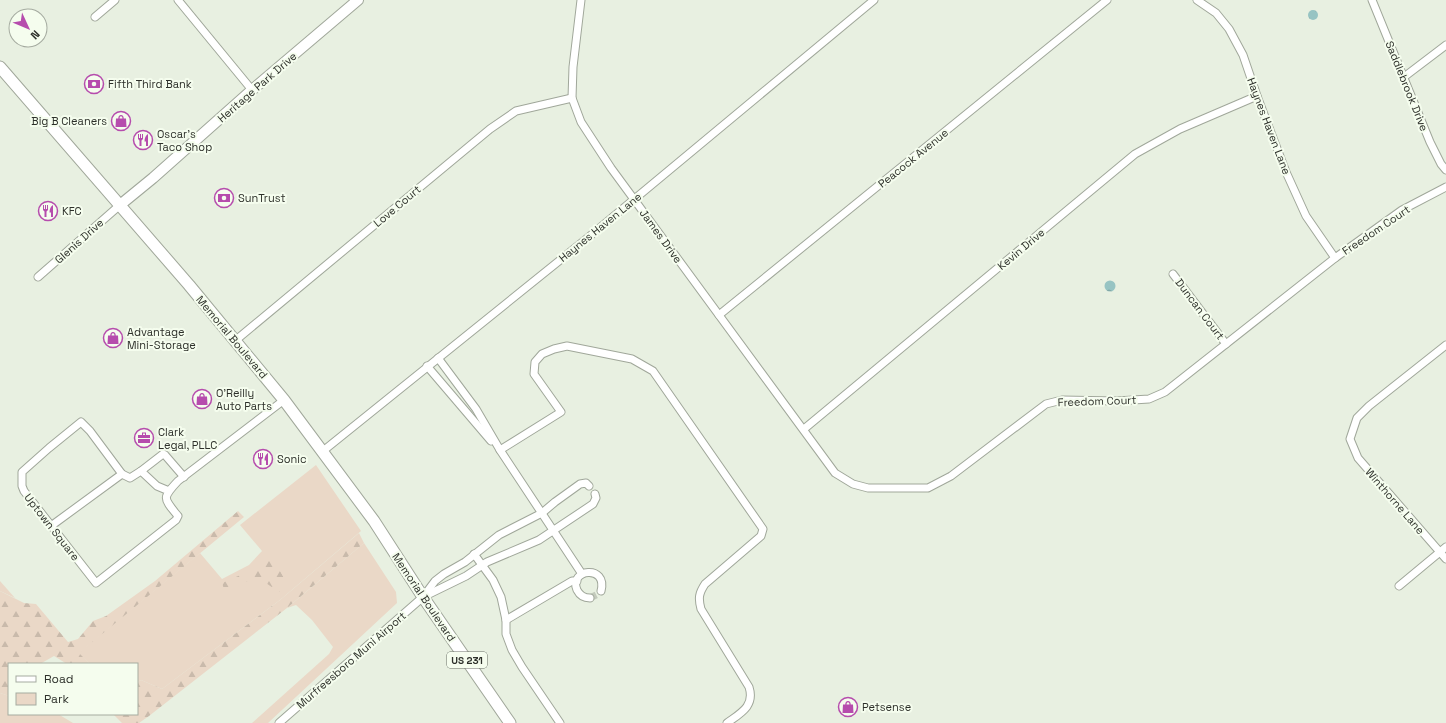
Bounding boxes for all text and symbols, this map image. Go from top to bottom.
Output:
north arrow [8,8,48,48]
text: N [28,27,43,42]
street label: Saddlebrook Drive [1383,39,1431,133]
street label: Heritage Park Drive [215,49,299,125]
bank icon: Fifth Third Bank [83,73,105,95]
street label: Haynes Haven Lane [1244,76,1294,176]
place label: Fifth Third Bank [108,77,192,91]
shop icon: Big B Cleaners [110,110,132,132]
place label: Big B Cleaners [31,114,107,128]
street label: Peacock Avenue [875,125,951,191]
place label: Oscar's Taco Shop [157,127,212,154]
restaurant icon: Oscar's Taco Shop [132,129,154,151]
street label: Love Court [371,182,423,230]
bank icon: SunTrust [213,187,235,209]
street label: Haynes Haven Lane [556,189,644,265]
place label: SunTrust [238,191,285,205]
restaurant icon: KFC [37,200,59,222]
street label: Freedom Court [1339,202,1413,258]
place label: KFC [62,204,82,218]
street label: James Drive [637,206,685,266]
street label: Glenis Drive [52,215,106,267]
street label: Kevin Drive [995,225,1047,273]
street label: Duncan Court [1172,276,1228,342]
street label: Memorial Boulevard [193,293,271,381]
place label: Advantage Mini-Storage [127,325,196,352]
shop icon: Advantage Mini-Storage [102,327,124,349]
place label: O'Reilly Auto Parts [216,386,272,413]
shop icon: O'Reilly Auto Parts [191,388,213,410]
street label: Freedom Court [1057,393,1137,409]
place label: Clark Legal, PLLC [158,425,217,452]
office icon: Clark Legal, PLLC [133,427,155,449]
restaurant icon: Sonic [252,448,274,470]
place label: Sonic [277,452,307,466]
street label: Winthorne Lane [1362,465,1428,537]
street label: Uptown Square [21,491,83,563]
street label: Memorial Boulevard [389,550,459,644]
street label: Murfreesboro Muni Airport [293,609,409,711]
road number: US 231 [447,652,487,668]
legend [8,663,138,715]
text: Road [44,671,73,687]
text: Park [44,691,69,707]
shop icon: Petsense [837,696,859,718]
place label: Petsense [862,700,911,714]

